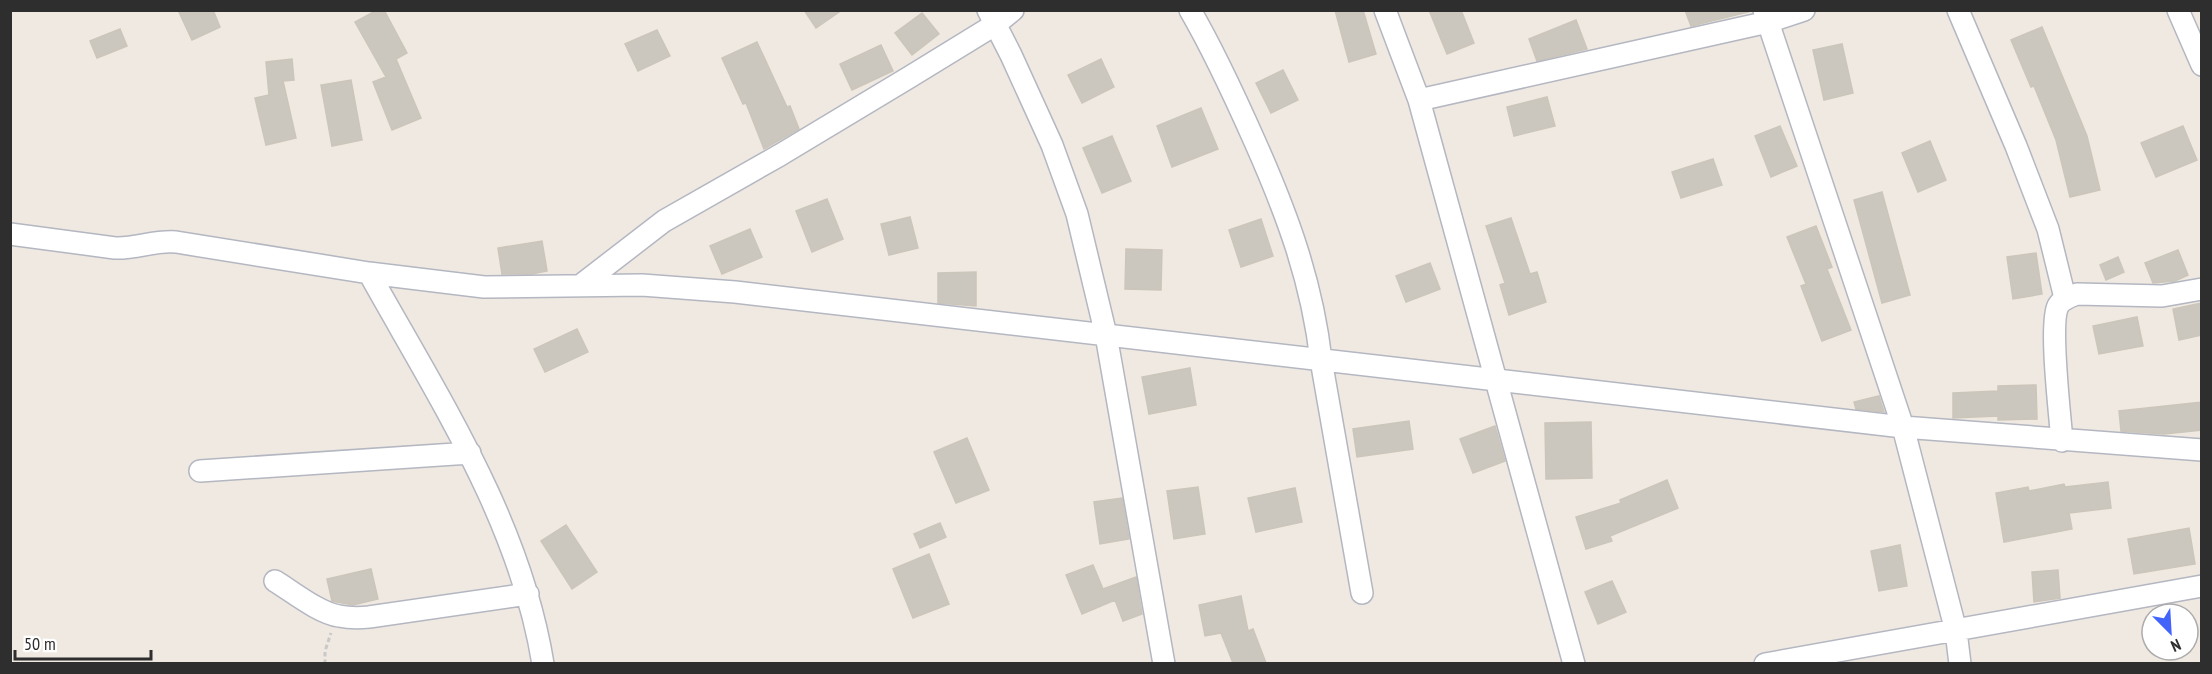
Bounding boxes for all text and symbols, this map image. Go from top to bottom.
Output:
north arrow [2140,602,2200,662]
scale bar [15,623,152,661]
text: 50 m [24,632,56,655]
text: N [2168,635,2184,657]

